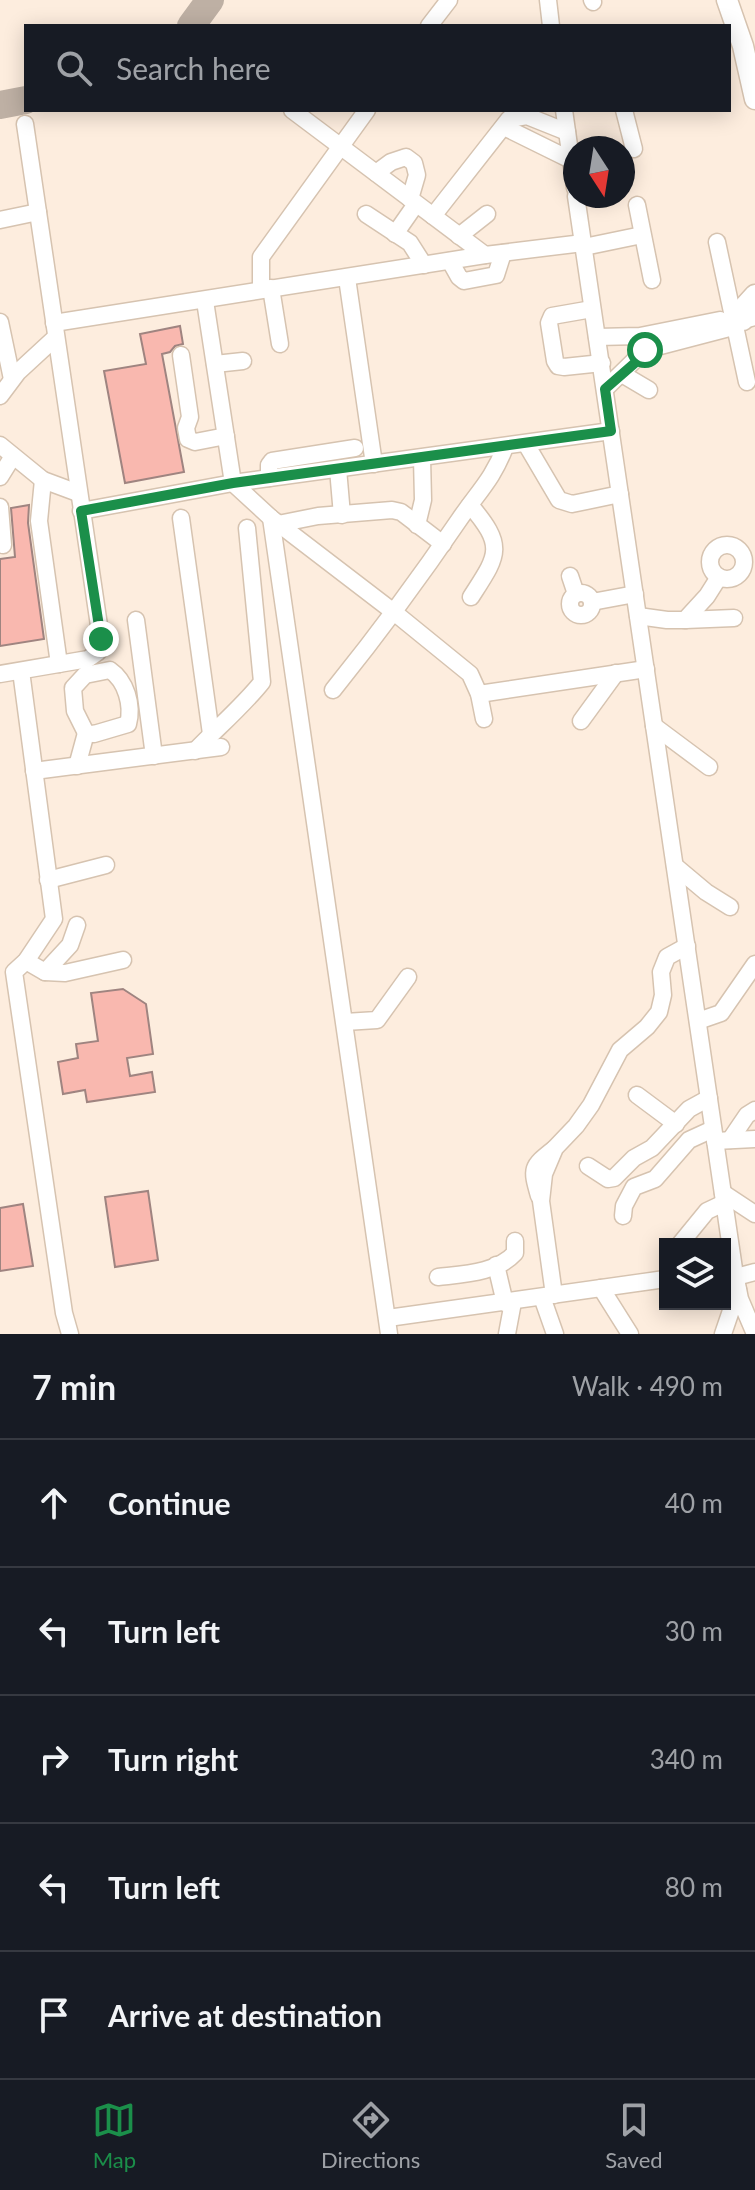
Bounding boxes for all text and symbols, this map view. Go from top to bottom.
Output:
search box [24,24,731,112]
icon: search [52,46,96,90]
text: Search here [116,50,271,86]
north arrow [563,136,635,208]
route start [627,332,663,368]
route end [83,621,119,657]
map controls [659,1238,731,1310]
button: layers [659,1238,731,1310]
text: 7 min [32,1366,116,1407]
text: Walk · 490 m [572,1370,723,1402]
icon: ahead [32,1481,76,1525]
text: Continue [108,1485,231,1521]
text: 40 m [665,1487,723,1519]
icon: left [32,1609,76,1653]
text: Turn left [108,1613,220,1649]
text: 30 m [665,1615,723,1647]
icon: right [32,1737,76,1781]
text: Turn right [108,1741,238,1777]
text: 340 m [650,1743,723,1775]
icon: left [32,1865,76,1909]
text: Turn left [108,1869,220,1905]
text: 80 m [665,1871,723,1903]
icon: arrive [32,1993,76,2037]
text: Arrive at destination [108,1997,382,2033]
tab: Map [92,2098,136,2173]
tab: Directions [321,2098,420,2173]
tab: Saved [605,2098,663,2173]

